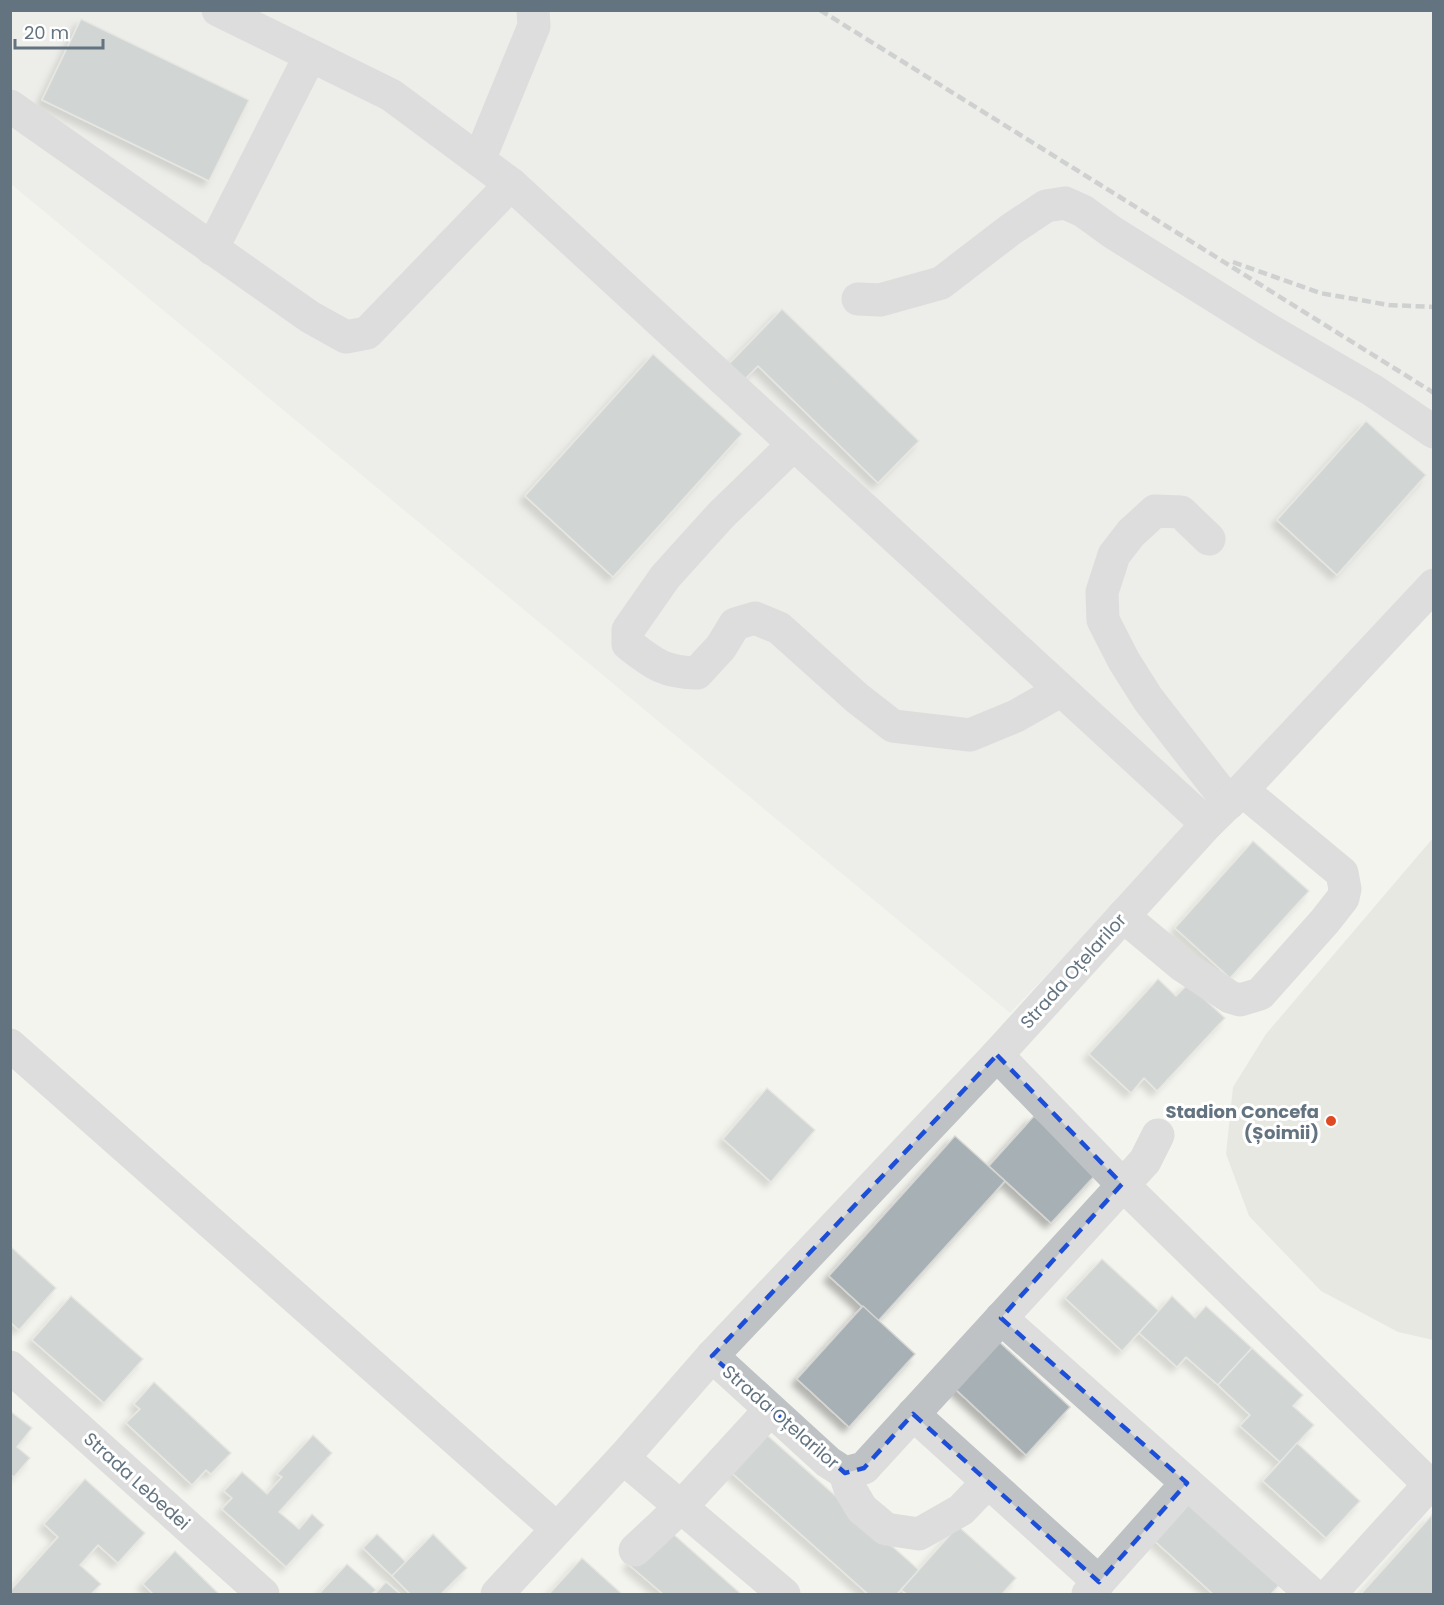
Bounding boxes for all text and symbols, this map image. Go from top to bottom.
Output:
scale bar [15,12,104,50]
text: 20 m [24,20,69,45]
street label: Strada Oțelarilor [1014,908,1132,1034]
place label: Stadion Concefa (Șoimii) [1165,1099,1319,1145]
marker: Stadion Concefa (Șoimii) [1324,1114,1338,1128]
street label: Strada Oțelarilor [717,1359,845,1475]
street label: Strada Lebedei [78,1426,196,1536]

